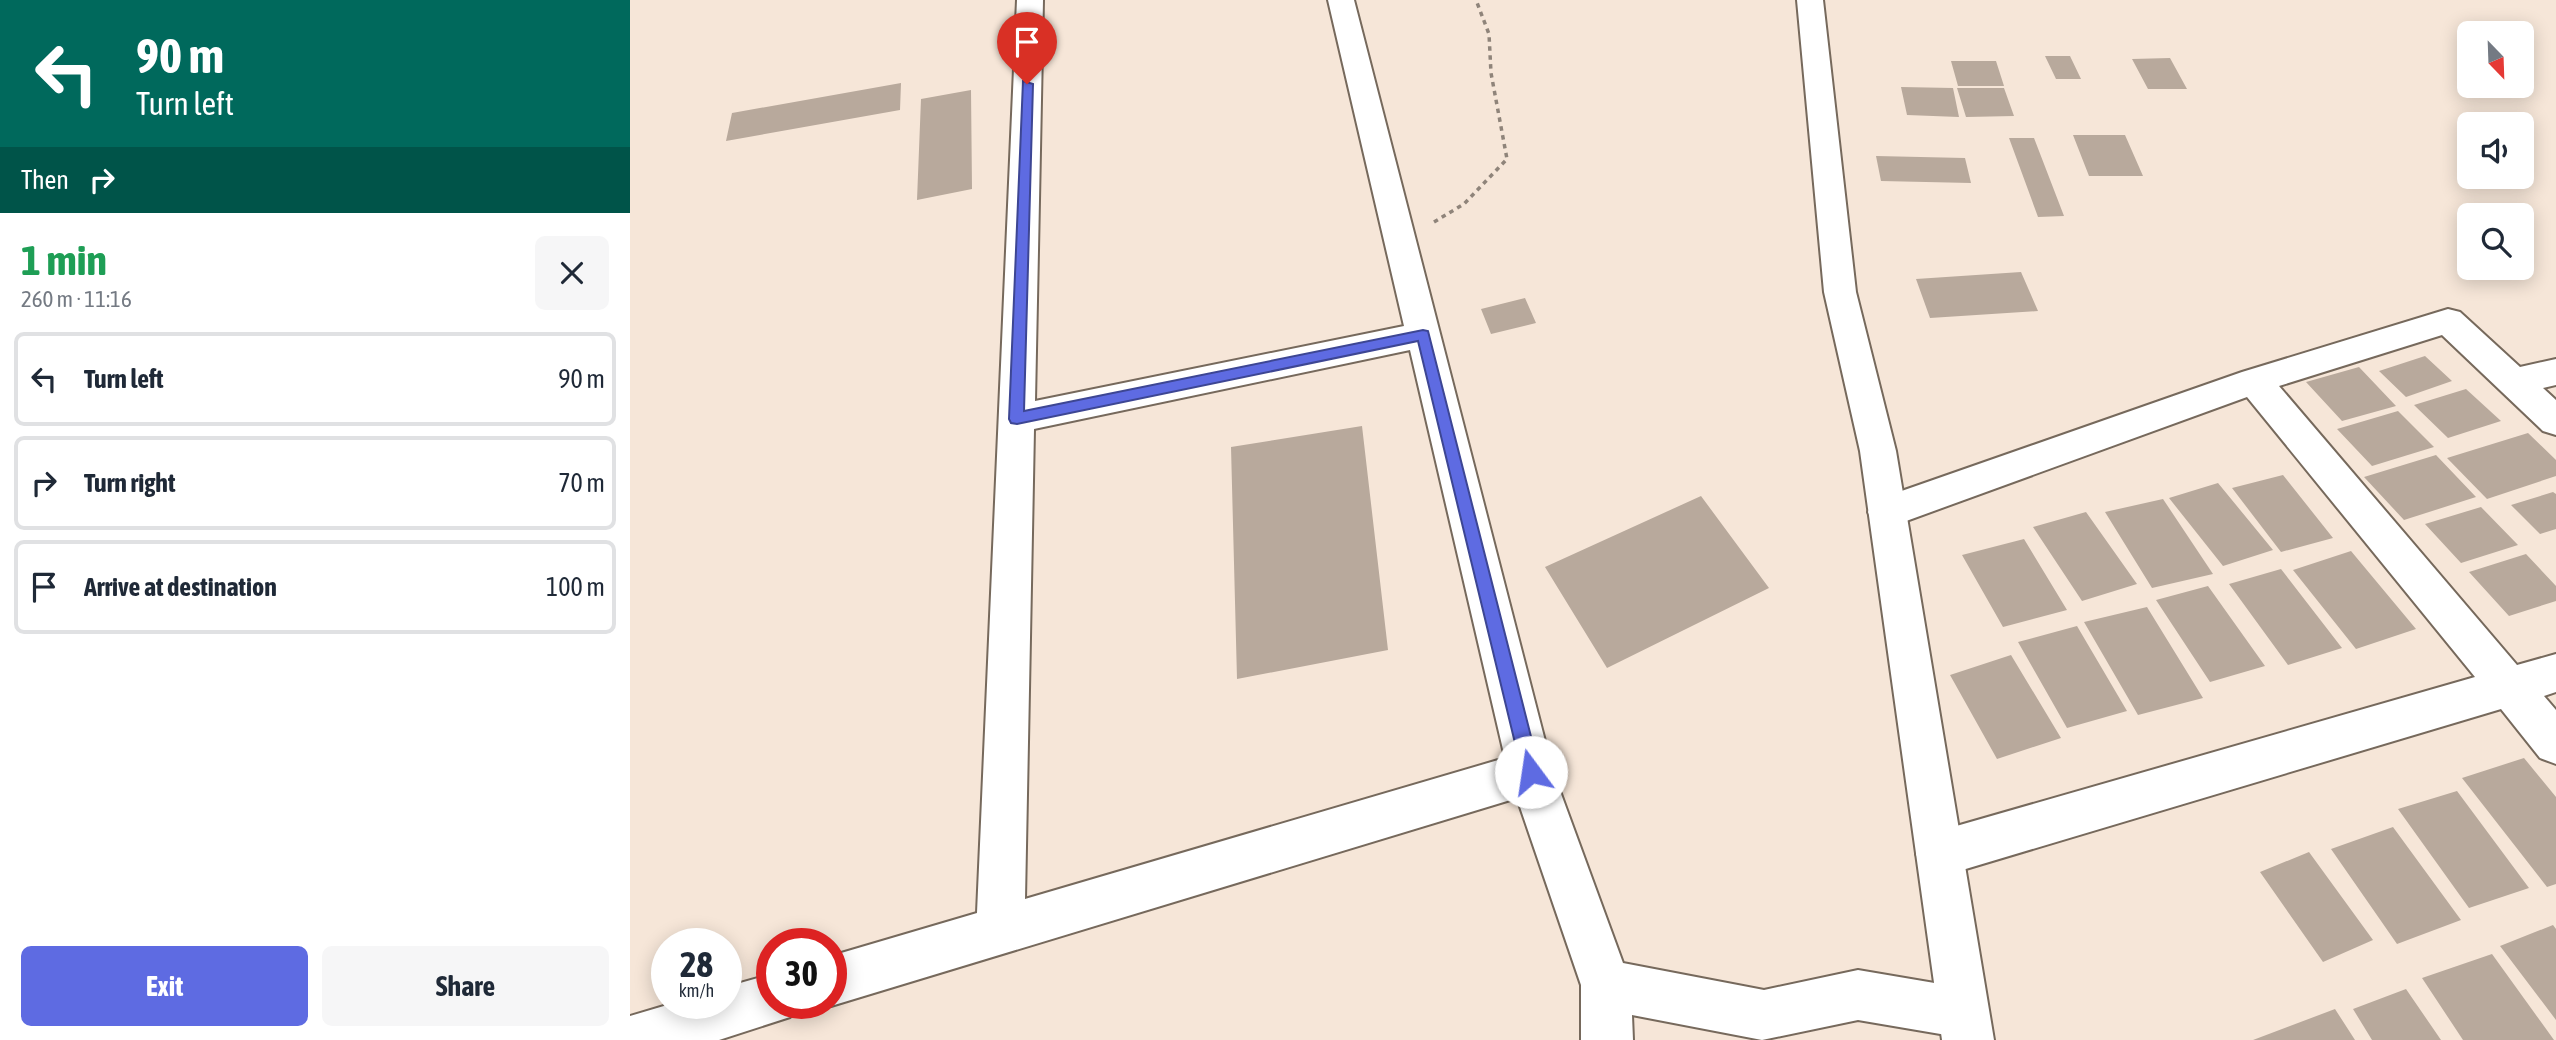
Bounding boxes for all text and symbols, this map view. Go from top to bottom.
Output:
pin [997,12.0,1057,84]
north arrow [2457,21,2534,98]
map controls [2457,21,2534,280]
icon: arrive [1008,23,1046,61]
text: 90 m [136,27,224,83]
icon: left [21,28,112,119]
text: Turn left [136,85,234,122]
button: sound [2457,112,2534,189]
icon: right [83,161,121,199]
text: Then [21,165,69,195]
button: search [2457,203,2534,280]
text: 1 min [21,236,107,284]
button: close [535,236,609,310]
text: 260 m · 11:16 [21,286,132,312]
icon: left [25,360,63,398]
text: Turn left [84,364,164,394]
text: 90 m [558,364,605,394]
icon: right [25,464,63,502]
text: Turn right [84,468,175,498]
text: 70 m [558,468,605,498]
icon: arrive [25,568,63,606]
text: Arrive at destination [84,572,277,602]
text: 100 m [546,572,605,602]
position arrow [1494,735,1568,809]
speed limit sign: 30 [756,928,847,1019]
text: 28 [680,944,713,984]
button: Exit [21,946,308,1026]
button: Share [322,946,609,1026]
text: km/h [679,980,714,1001]

